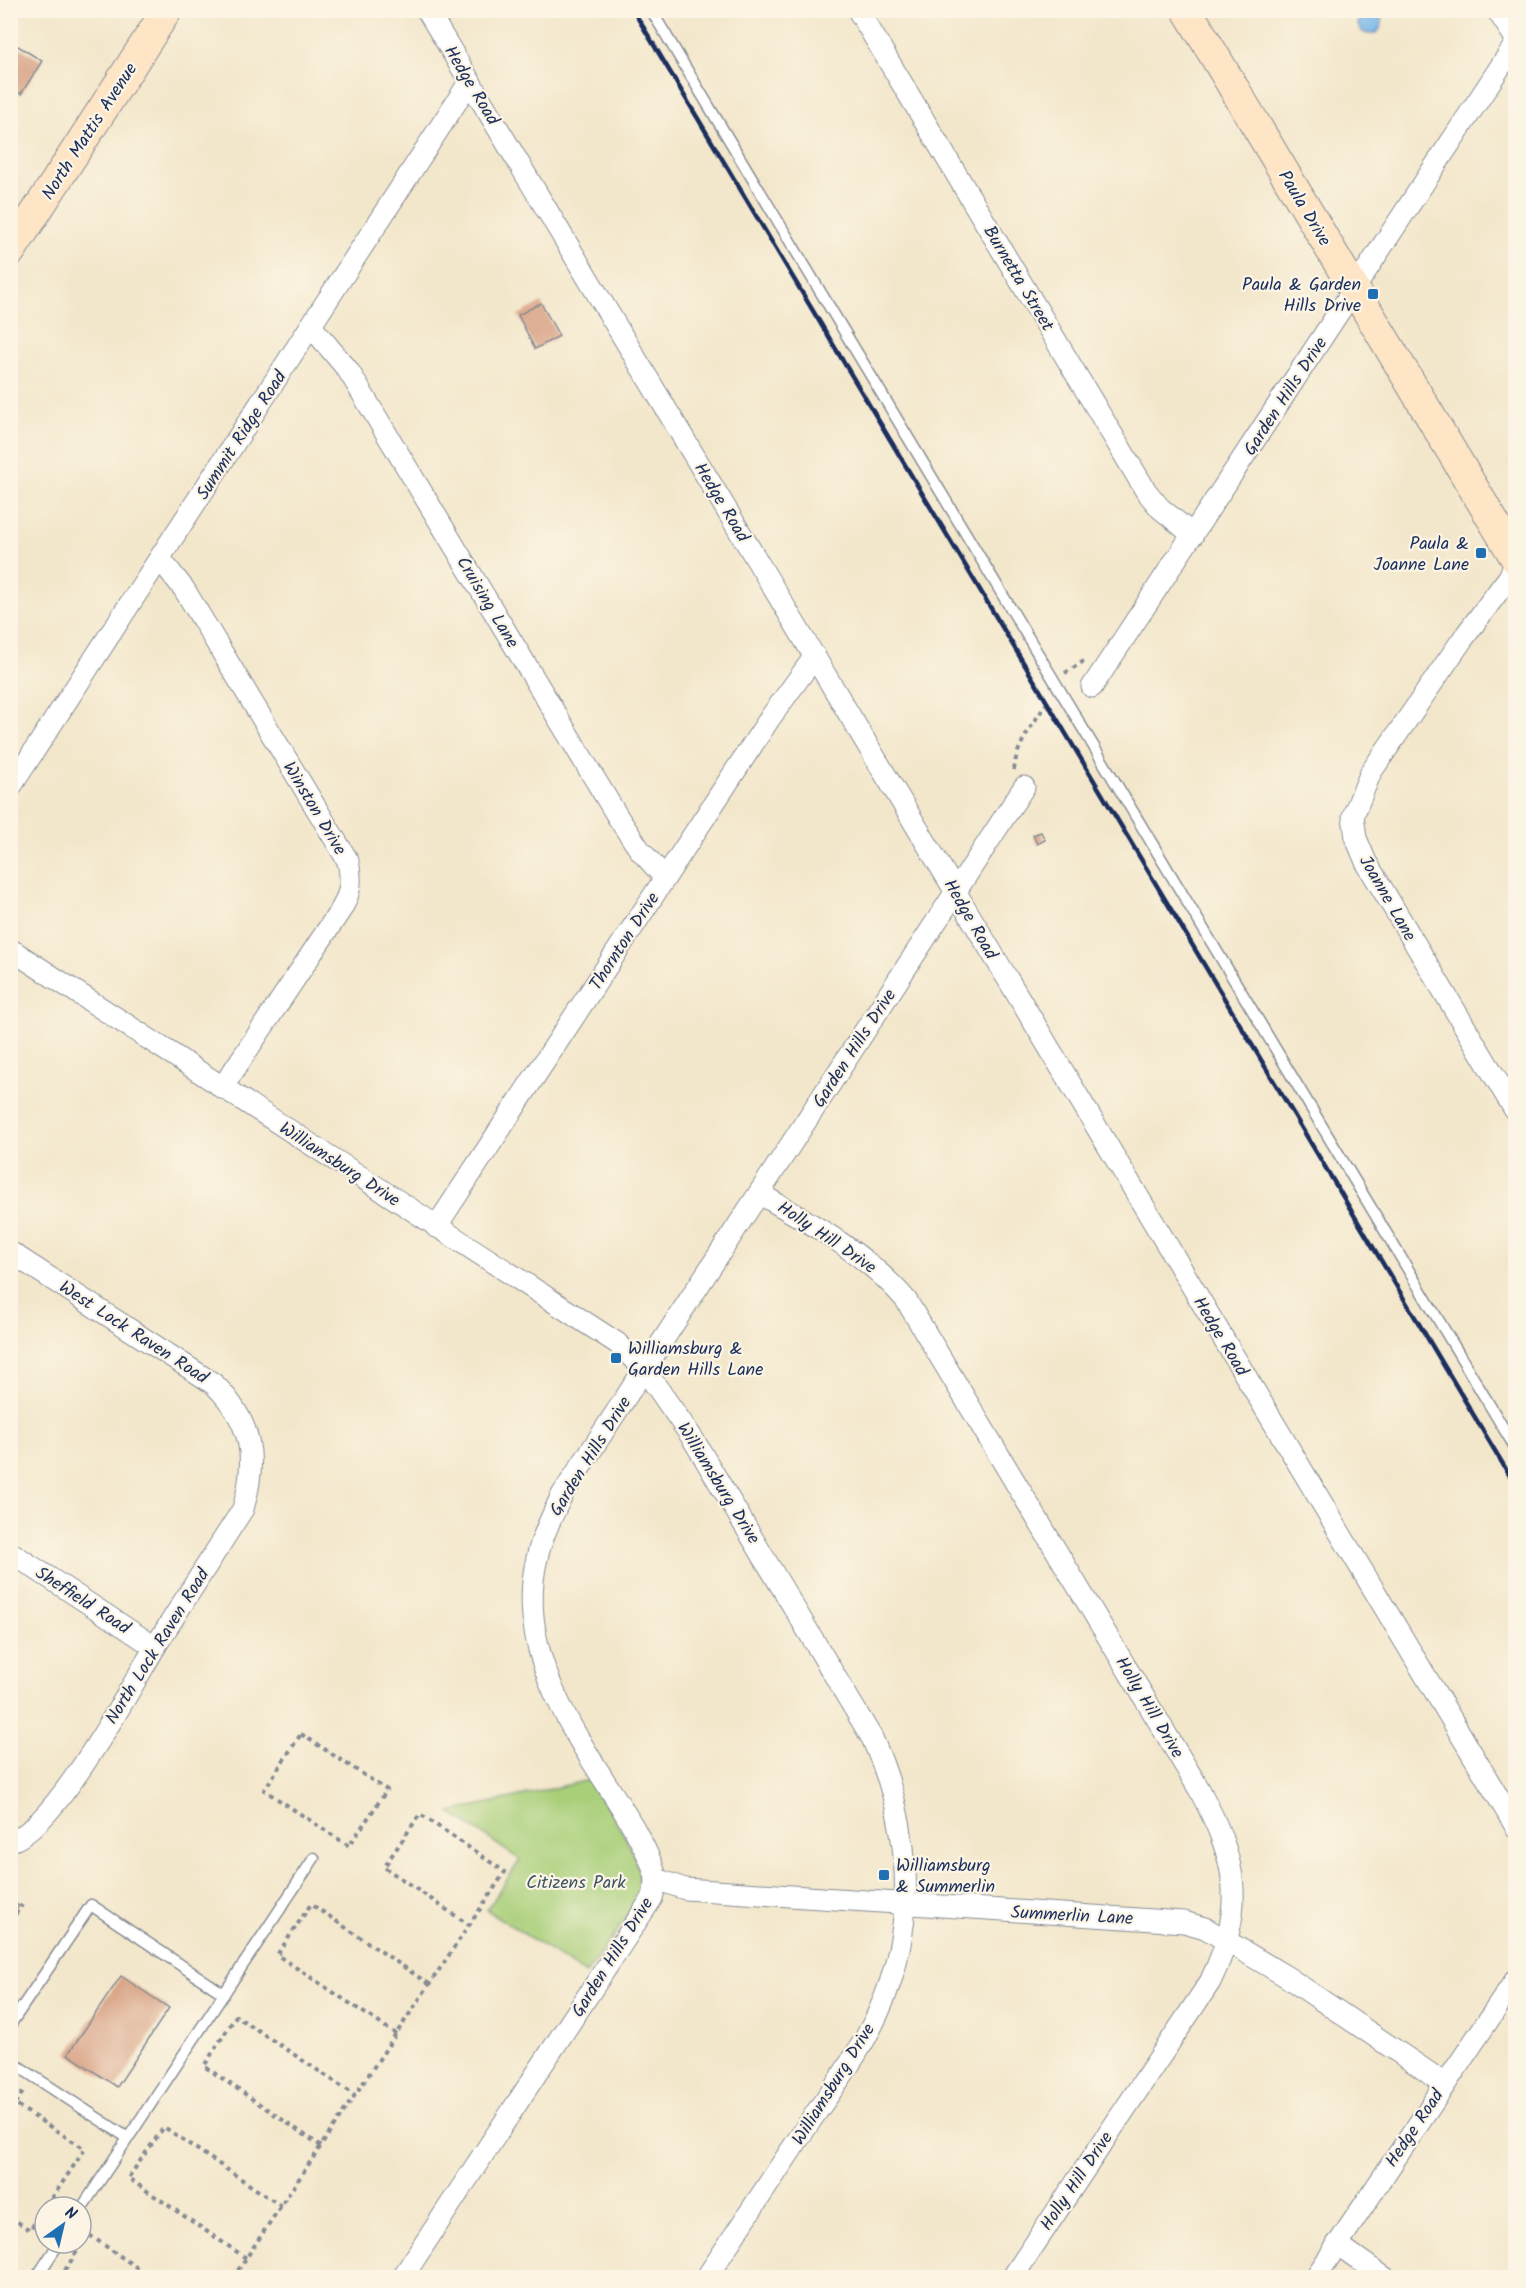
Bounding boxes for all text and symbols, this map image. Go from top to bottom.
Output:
street label: Hedge Road [435,40,507,132]
street label: North Mattis Avenue [35,57,146,206]
street label: Paula Drive [1270,165,1338,252]
street label: Burnetta Street [975,220,1061,338]
place label: Paula & Garden Hills Drive [1242,271,1361,321]
marker: Paula & Garden Hills Drive [1366,287,1380,301]
street label: Garden Hills Drive [1237,332,1336,462]
street label: Summit Ridge Road [190,365,296,506]
street label: Hedge Road [685,457,757,549]
place label: Paula & Joanne Lane [1374,530,1469,580]
marker: Paula & Joanne Lane [1474,546,1488,560]
street label: Cruising Lane [448,551,526,654]
street label: Winston Drive [274,756,353,861]
street label: Joanne Lane [1350,850,1423,947]
street label: Hedge Road [935,874,1005,966]
street label: Thornton Drive [582,887,668,997]
street label: Garden Hills Drive [806,984,905,1114]
street label: Williamsburg Drive [273,1115,405,1215]
street label: Holly Hill Drive [771,1194,882,1282]
street label: West Lock Raven Road [53,1274,215,1393]
street label: Hedge Road [1184,1291,1256,1383]
place label: Williamsburg & Garden Hills Lane [628,1335,763,1385]
marker: Williamsburg & Garden Hills Lane [609,1351,623,1365]
street label: Garden Hills Drive [543,1391,640,1523]
street label: Williamsburg Drive [669,1417,767,1551]
street label: Sheffield Road [29,1560,136,1643]
street label: North Lock Raven Road [98,1562,219,1731]
street label: Holly Hill Drive [1107,1651,1191,1764]
place label: Williamsburg & Summerlin [896,1852,995,1902]
marker: Williamsburg & Summerlin [877,1868,891,1882]
park label: Citizens Park [526,1869,626,1898]
street label: Garden Hills Drive [565,1892,662,2024]
street label: Summerlin Lane [1010,1899,1134,1934]
street label: Williamsburg Drive [785,2018,883,2152]
street label: Hedge Road [1378,2083,1453,2174]
street label: Holly Hill Drive [1033,2126,1121,2237]
north arrow [33,2195,93,2255]
text: N [59,2201,82,2227]

